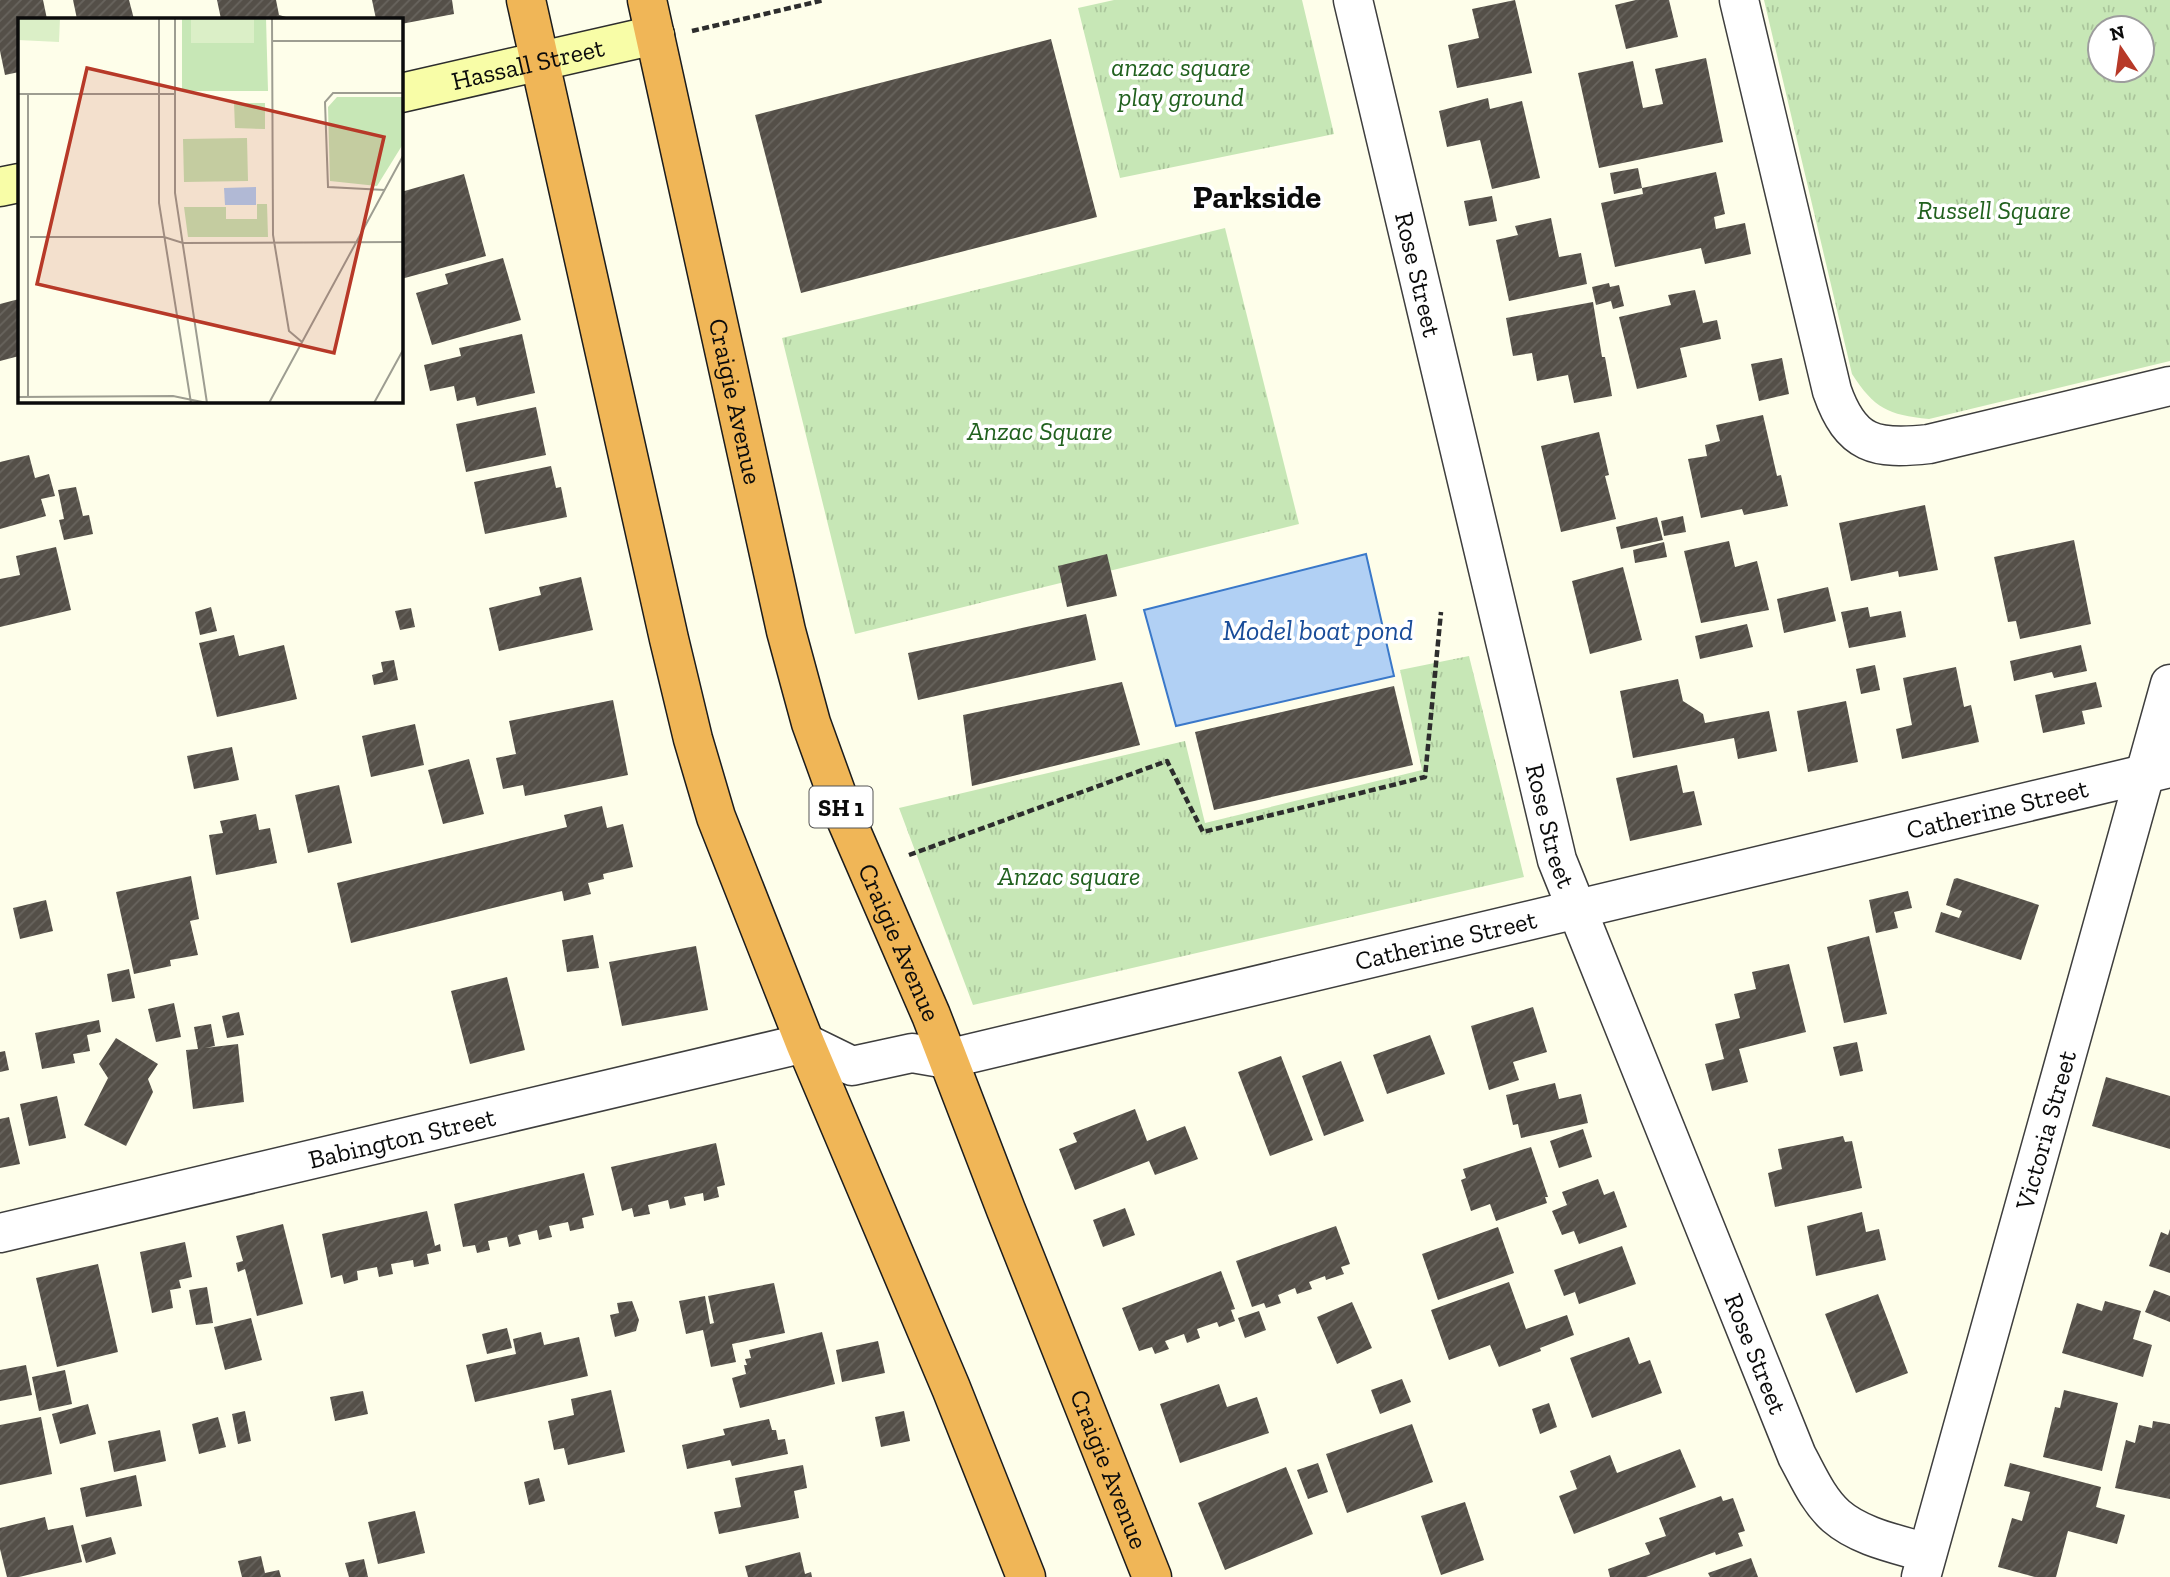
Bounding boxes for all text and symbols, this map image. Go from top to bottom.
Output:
north arrow [2086,14,2156,84]
inset map [18,18,402,402]
text: N [2108,20,2127,46]
street label: Hassall Street [448,31,607,97]
park label: anzac square play ground [1111,51,1251,113]
district label: Parkside [1193,177,1321,216]
park label: Russell Square [1917,194,2071,226]
street label: Rose Street [1388,209,1448,340]
street label: Craigie Avenue [702,315,769,487]
park label: Anzac Square [966,415,1113,447]
water label: Model boat pond [1223,614,1413,647]
street label: Rose Street [1519,761,1583,893]
street label: Catherine Street [1903,772,2092,846]
road number: SH 1 [810,786,872,828]
street label: Craigie Avenue [851,858,948,1026]
park label: Anzac square [997,860,1140,892]
street label: Catherine Street [1352,903,1540,977]
street label: Victoria Street [2008,1047,2083,1214]
street label: Babington Street [305,1101,499,1176]
street label: Rose Street [1717,1289,1794,1419]
street label: Craigie Avenue [1063,1385,1155,1553]

